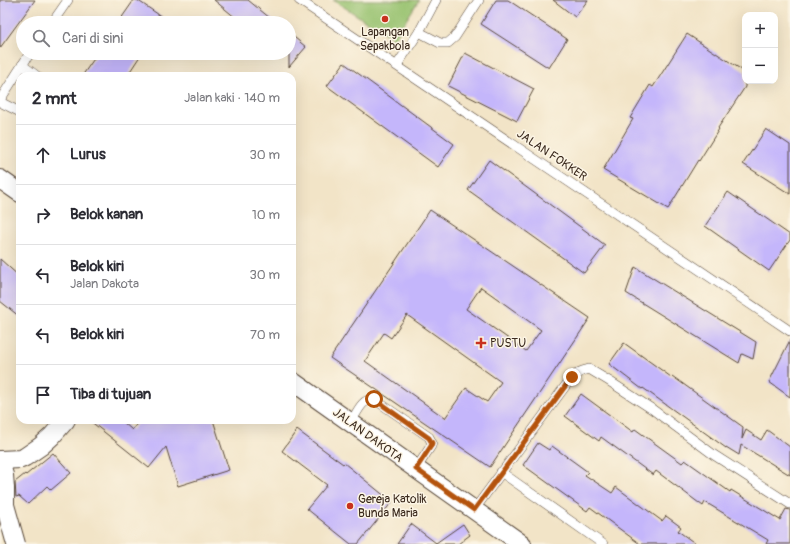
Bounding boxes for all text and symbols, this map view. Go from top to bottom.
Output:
map controls [742,12,778,84]
button: + [742,12,778,48]
marker: Lapangan Sepakbola [380,14,390,24]
search box [16,16,296,60]
place label: Lapangan Sepakbola [360,25,410,54]
icon: search [30,27,52,49]
text: Cari di sini [62,29,123,48]
button: − [742,48,778,84]
text: 2 mnt [32,88,77,109]
text: Jalan kaki · 140 m [184,90,280,106]
street label: JALAN FOKKER [514,126,590,184]
icon: ahead [32,144,54,166]
text: Lurus [70,145,106,164]
text: 30 m [250,147,280,163]
icon: right [32,204,54,226]
text: Belok kanan [70,205,143,224]
text: 10 m [252,207,280,223]
text: Belok kiri [70,257,124,276]
icon: left [32,264,54,286]
text: 30 m [250,267,280,283]
text: Jalan Dakota [70,276,139,292]
icon: left [32,324,54,346]
text: Belok kiri [70,325,124,344]
text: 70 m [250,327,280,343]
place label: PUSTU [490,336,526,351]
marker: PUSTU [475,337,487,349]
route end [563,368,581,386]
icon: arrive [32,384,54,406]
text: Tiba di tujuan [70,385,151,404]
route start [365,390,383,408]
street label: JALAN DAKOTA [330,405,406,466]
place label: Gereja Katolik Bunda Maria [358,492,427,521]
marker: Gereja Katolik Bunda Maria [345,501,355,511]

